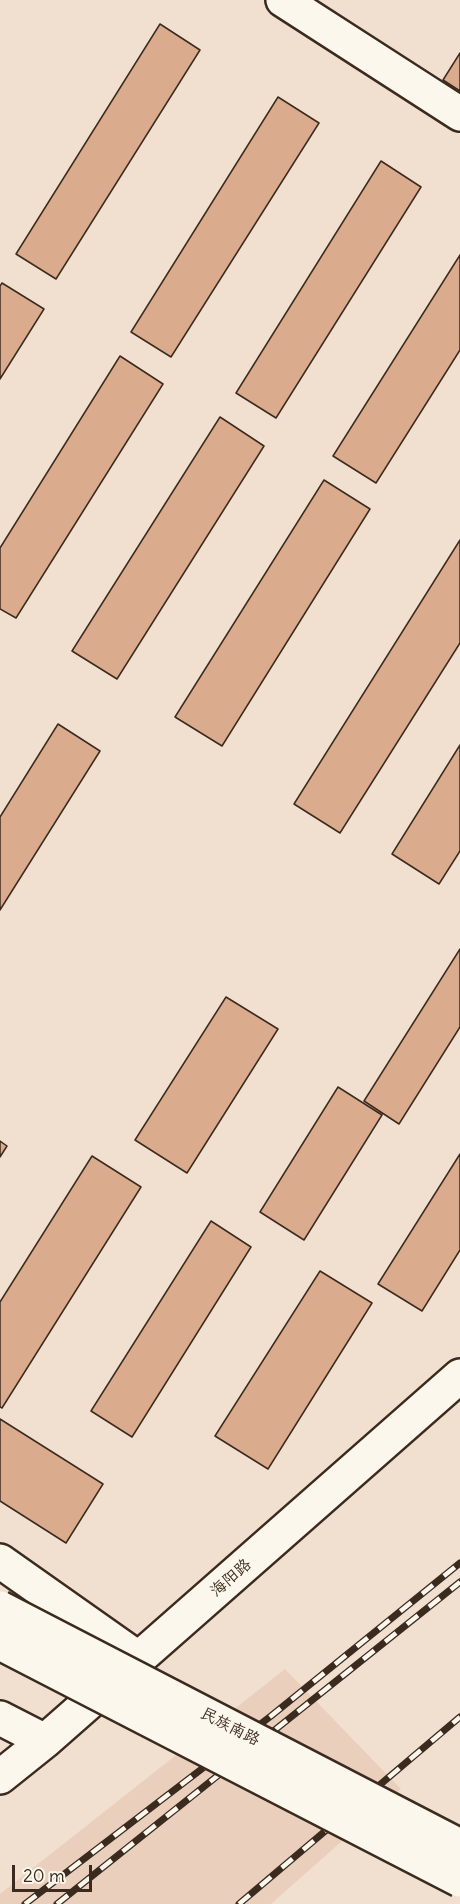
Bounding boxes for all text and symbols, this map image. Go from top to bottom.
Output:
street label: 海阳路 [207,1555,255,1601]
street label: 民族南路 [197,1704,263,1750]
scale bar [15,1853,94,1891]
text: 20 m [23,1864,65,1887]

